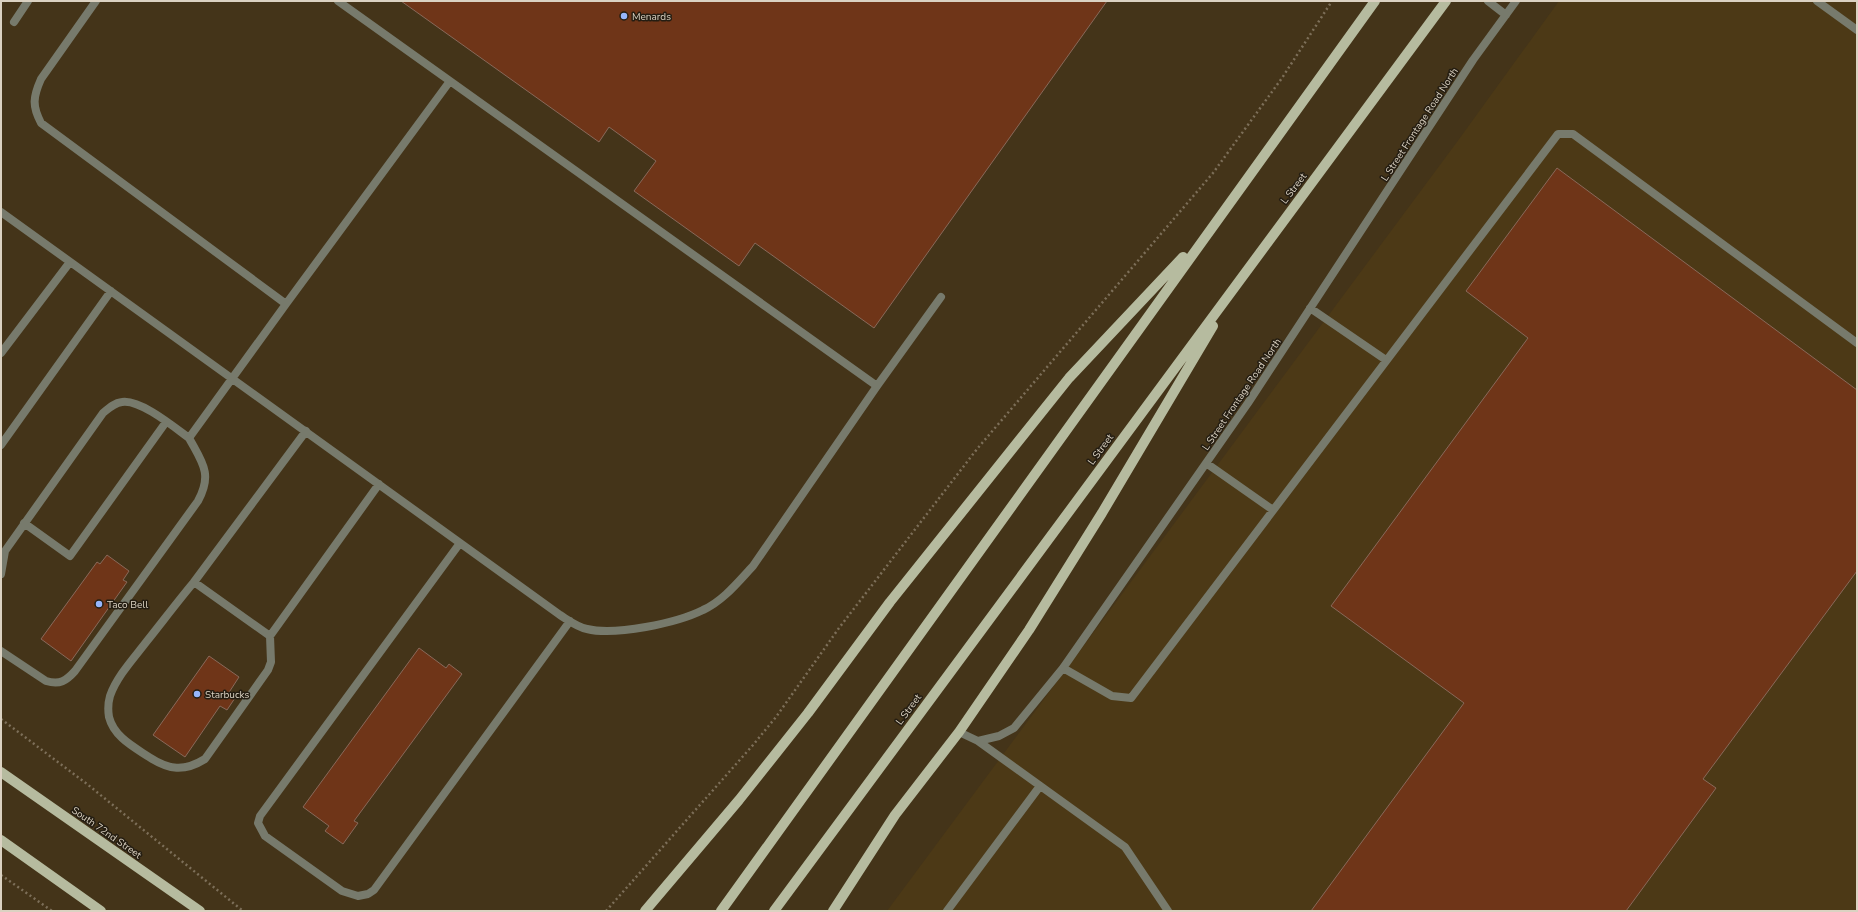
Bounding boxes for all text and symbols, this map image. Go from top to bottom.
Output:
place label: Menards [632,10,671,24]
marker: Menards [619,11,629,21]
street label: L Street Frontage Road North [1378,65,1462,184]
street label: L Street [1278,170,1310,207]
street label: L Street Frontage Road North [1199,336,1285,453]
street label: L Street [1085,431,1117,468]
place label: Taco Bell [107,598,148,612]
marker: Taco Bell [94,599,104,609]
place label: Starbucks [205,688,249,702]
marker: Starbucks [192,689,202,699]
street label: L Street [893,691,925,728]
street label: South 72nd Street [69,803,145,862]

